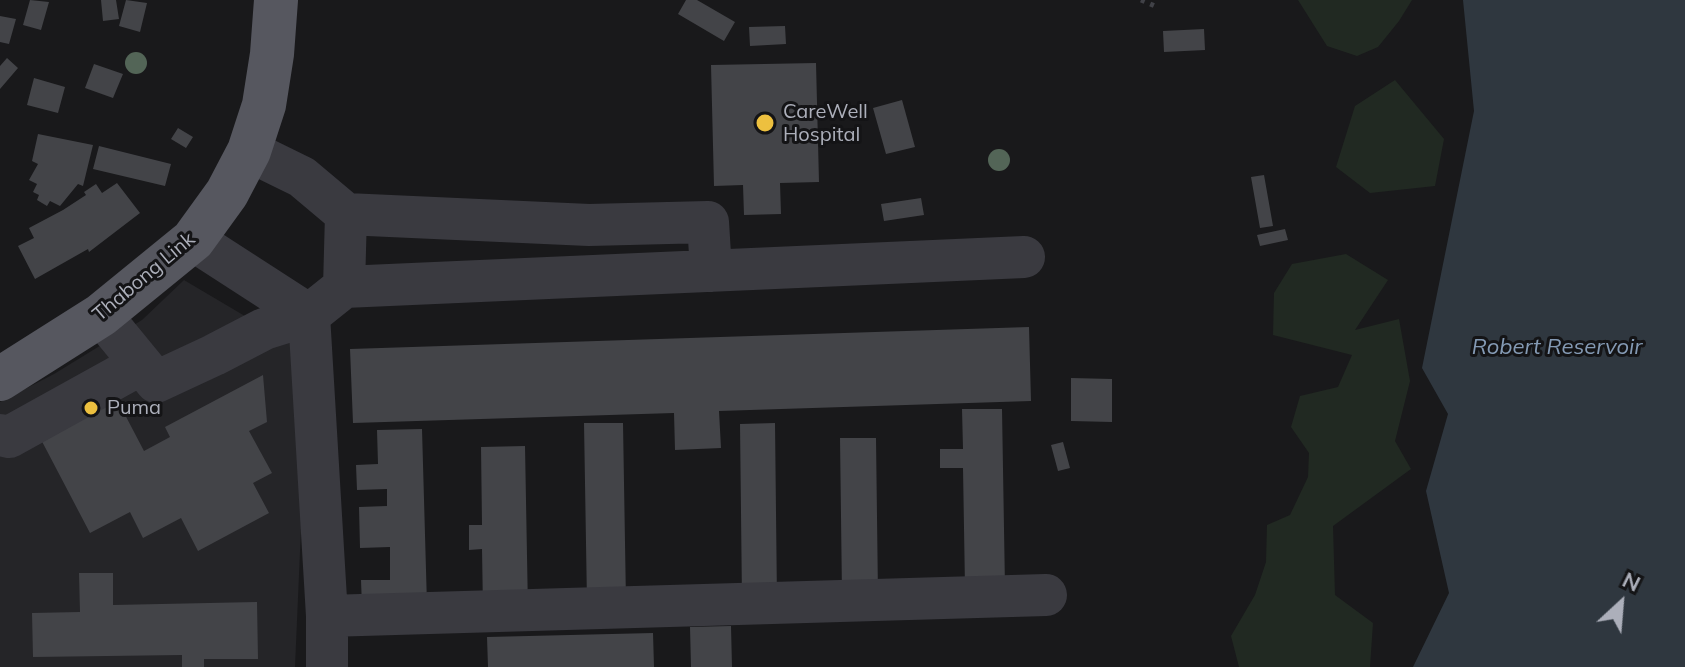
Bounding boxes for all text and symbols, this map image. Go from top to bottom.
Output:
place label: CareWell Hospital [783,100,868,147]
marker: CareWell Hospital [754,112,776,134]
street label: Thabong Link [88,227,200,327]
water label: Robert Reservoir [1472,334,1642,360]
place label: Puma [107,396,161,420]
marker: Puma [82,399,100,417]
north arrow [1581,563,1661,643]
text: N [1618,565,1645,598]

